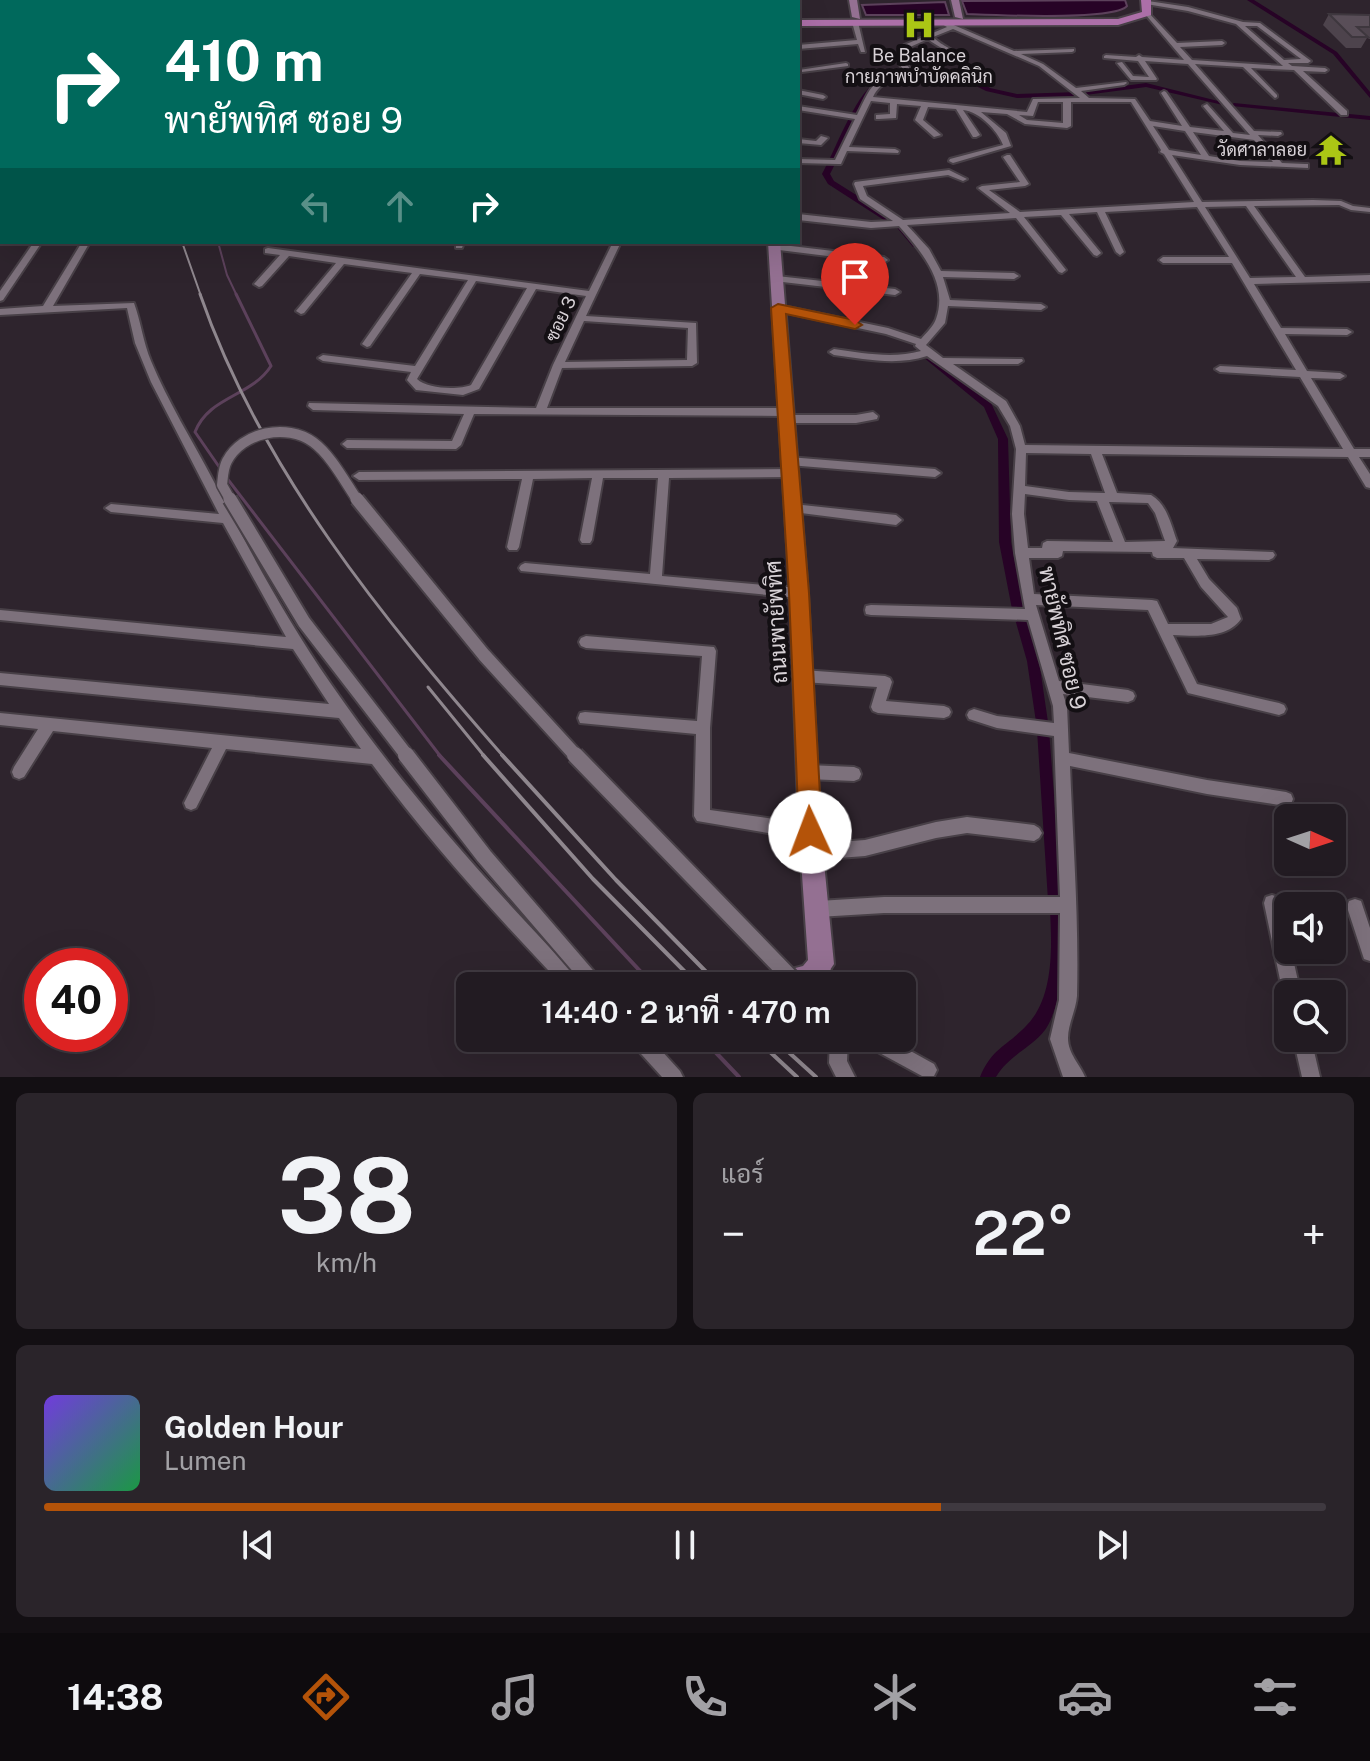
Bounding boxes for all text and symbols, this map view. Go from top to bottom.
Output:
hospital icon: Be Balance กายภาพบำบัดคลินิก [902,8,936,42]
text: 410 m [164,28,324,94]
icon: right [32,32,136,136]
place label: Be Balance กายภาพบำบัดคลินิก [845,45,993,87]
text: พายัพทิศ ซอย 9 [164,99,403,141]
temple icon: วัดศาลาลอย [1314,133,1348,167]
place label: วัดศาลาลอย [1217,139,1307,160]
icon: left [294,184,338,228]
icon: ahead [378,184,422,228]
icon: right [462,184,506,228]
pin [821,243,889,325]
icon: arrive [833,255,877,299]
street label: ซอย 3 [541,293,580,345]
street label: ถนนพายัพทิศ [760,560,792,684]
street label: พายัพทิศ ซอย 9 [1034,564,1092,712]
position arrow [768,790,852,874]
north arrow [1274,804,1346,876]
map controls [1274,804,1346,1052]
button: sound [1274,892,1346,964]
speed limit sign: 40 [24,948,128,1052]
button: search [1274,980,1346,1052]
text: 14:40 · 2 นาที · 470 m [541,994,831,1030]
text: 38 [277,1134,416,1256]
text: แอร์ [721,1158,764,1189]
text: 22° [972,1198,1075,1269]
text: − [721,1208,745,1260]
text: + [1302,1208,1326,1260]
text: km/h [316,1247,377,1278]
text: Golden Hour [164,1409,343,1445]
text: Lumen [164,1445,247,1476]
icon: previous [236,1523,280,1567]
icon: pause [663,1523,707,1567]
icon: next [1090,1523,1134,1567]
icon: directions [298,1669,354,1725]
icon: music [487,1669,543,1725]
icon: phone [677,1669,733,1725]
icon: climate [867,1669,923,1725]
icon: car [1057,1669,1113,1725]
icon: filters [1247,1669,1303,1725]
text: 14:38 [67,1676,164,1718]

